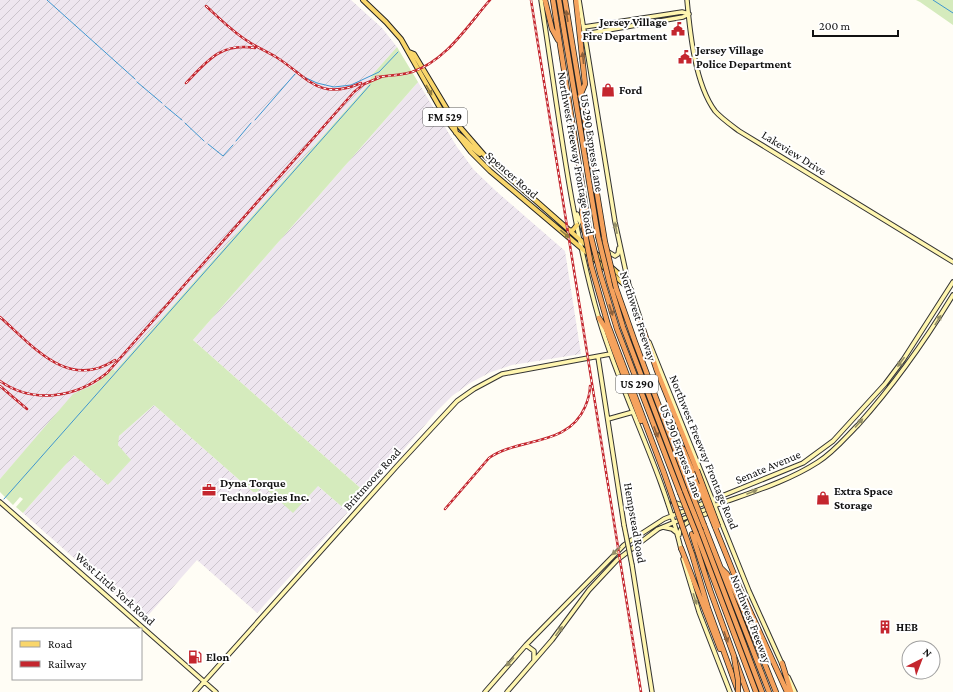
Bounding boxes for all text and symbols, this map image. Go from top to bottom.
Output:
one-way arrow [564,10,570,22]
scale bar [813,12,898,38]
place label: Jersey Village Fire Department [583,15,668,43]
text: 200 m [819,19,851,33]
public building icon: Jersey Village Fire Department [670,21,686,37]
place label: Jersey Village Police Department [694,43,792,71]
public building icon: Jersey Village Police Department [677,49,693,65]
one-way arrow [579,52,586,64]
street label: Northwest Freeway Frontage Road [555,70,597,236]
shop icon: Ford [600,82,616,98]
place label: Ford [619,83,643,97]
one-way arrow [425,84,432,96]
street label: US 290 Express Lane [577,93,607,193]
road number: FM 529 [423,108,467,126]
street label: Lakeview Drive [759,128,829,178]
street label: Spencer Road [483,149,542,202]
one-way arrow [613,222,619,234]
one-way arrow [560,230,570,239]
street label: Northwest Freeway [617,269,659,363]
one-way arrow [608,305,614,317]
one-way arrow [934,314,941,325]
one-way arrow [897,356,905,367]
street label: Northwest Freeway Frontage Road [667,373,742,532]
road number: US 290 [616,375,658,393]
street label: US 290 Express Lane [657,402,705,500]
one-way arrow [855,418,864,428]
one-way arrow [654,427,660,439]
street label: Brittmoore Road [340,444,404,513]
street label: Senate Avenue [733,447,803,487]
place label: Dyna Torque Technologies Inc. [220,476,309,504]
office icon: Dyna Torque Technologies Inc. [201,482,217,498]
street label: Hempstead Road [621,482,649,565]
place label: Extra Space Storage [834,484,893,512]
one-way arrow [746,488,758,494]
shop icon: Extra Space Storage [815,490,831,506]
one-way arrow [611,547,621,556]
street label: West Little York Road [72,550,158,629]
street label: Northwest Freeway [728,573,774,666]
one-way arrow [692,593,698,605]
building icon: HEB [877,619,893,635]
place label: HEB [896,620,918,634]
one-way arrow [555,626,563,636]
legend [12,628,142,680]
one-way arrow [724,631,730,643]
text: Road [48,637,73,651]
north arrow [901,640,941,680]
text: N [921,646,935,660]
fuel station icon: Elon [187,649,203,665]
place label: Elon [206,650,230,664]
text: Railway [48,657,87,671]
one-way arrow [505,657,515,667]

